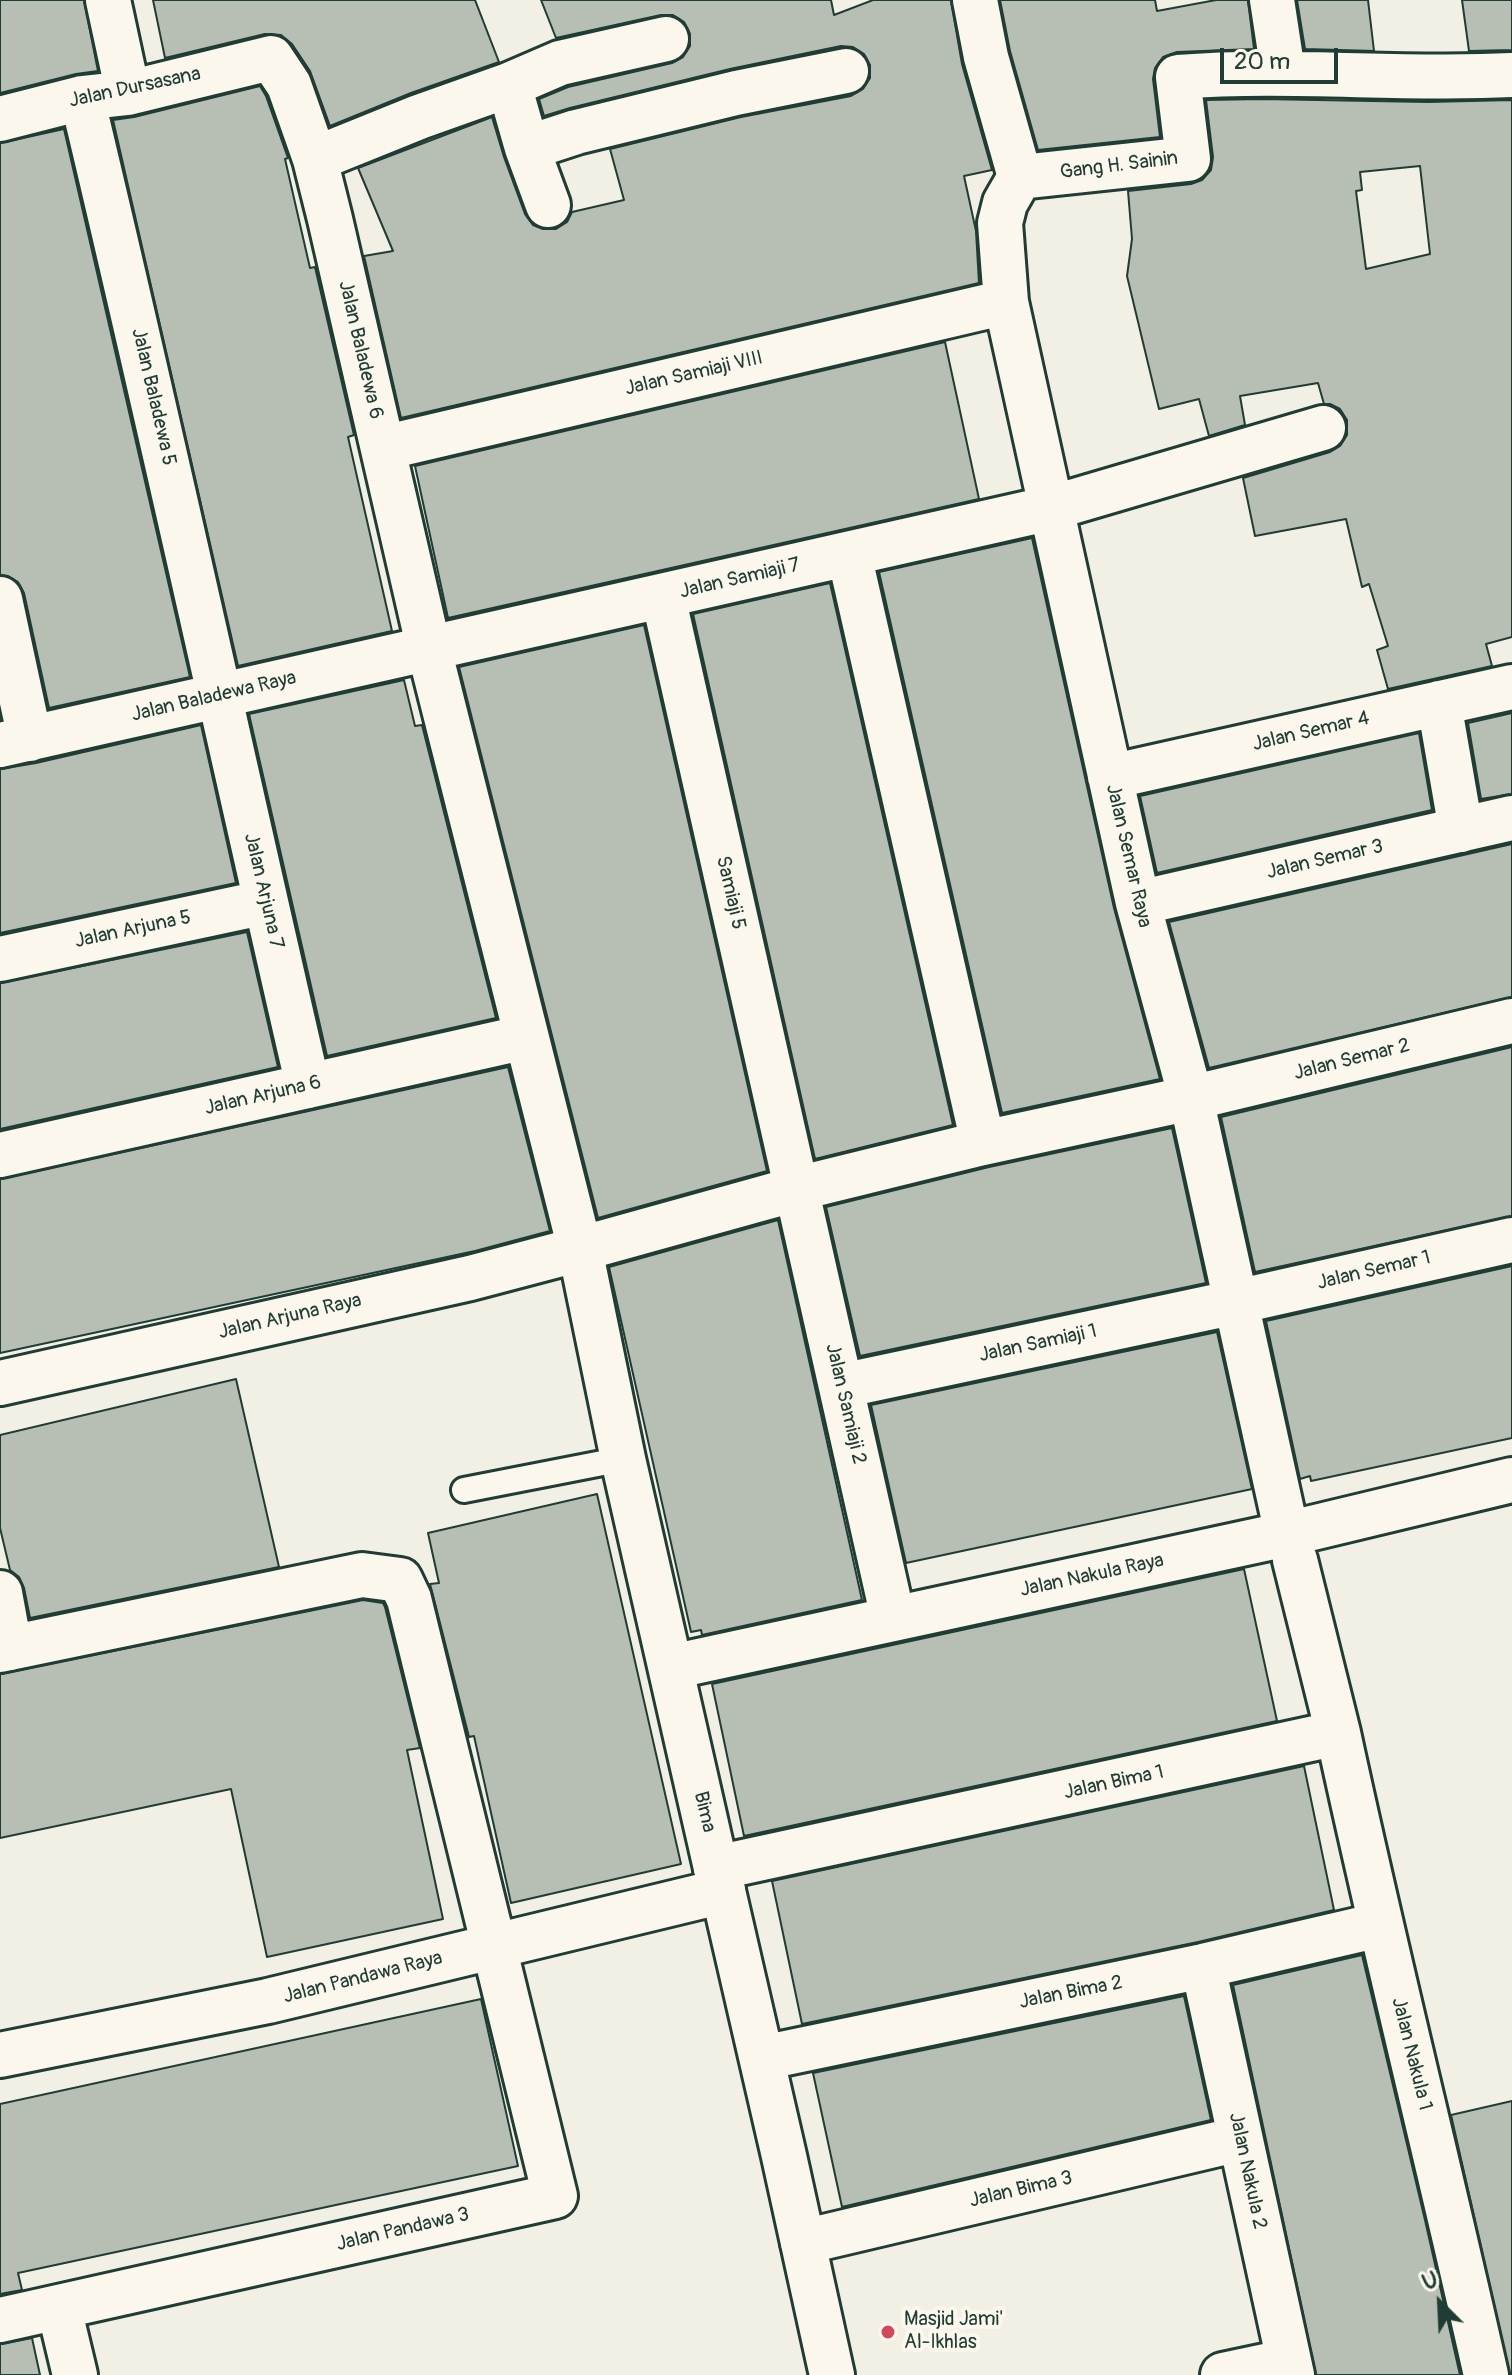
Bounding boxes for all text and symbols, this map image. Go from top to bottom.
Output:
scale bar [1224,32,1342,82]
text: 20 m [1234,47,1290,76]
street label: Jalan Dursasana [67,62,203,114]
street label: Gang H. Sainin [1059,147,1179,185]
street label: Jalan Baladewa 6 [332,278,388,422]
street label: Jalan Baladewa 5 [126,326,180,468]
street label: Jalan Samiaji VIII [623,346,765,402]
street label: Jalan Samiaji 7 [678,554,802,604]
street label: Jalan Baladewa Raya [129,666,299,728]
street label: Jalan Semar 4 [1250,707,1372,757]
street label: Jalan Semar Raya [1100,782,1156,930]
street label: Jalan Arjuna 7 [238,831,288,951]
street label: Jalan Semar 3 [1264,835,1386,885]
street label: Samiaji 5 [710,854,750,932]
street label: Jalan Arjuna 5 [73,906,193,954]
street label: Jalan Semar 2 [1291,1034,1413,1086]
street label: Jalan Arjuna 6 [202,1071,324,1121]
street label: Jalan Semar 1 [1315,1246,1433,1296]
street label: Jalan Arjuna Raya [216,1289,364,1345]
street label: Jalan Samiaji 1 [977,1320,1099,1368]
street label: Jalan Samiaji 2 [819,1341,871,1467]
street label: Jalan Nakula Raya [1018,1549,1166,1603]
street label: Jalan Bima 1 [1062,1761,1166,1805]
street label: Bima [688,1789,720,1835]
street label: Jalan Pandawa Raya [281,1947,445,2009]
street label: Jalan Bima 2 [1017,1971,1125,2015]
street label: Jalan Nakula 1 [1385,1995,1437,2113]
street label: Jalan Nakula 2 [1223,2110,1271,2232]
street label: Jalan Bima 3 [967,2167,1075,2213]
street label: Jalan Pandawa 3 [334,2203,472,2257]
north arrow [1400,2263,1480,2343]
text: U [1418,2265,1443,2297]
place label: Masjid Jami' Al-Ikhlas [904,2308,1003,2355]
marker: Masjid Jami' Al-Ikhlas [879,2323,897,2341]

